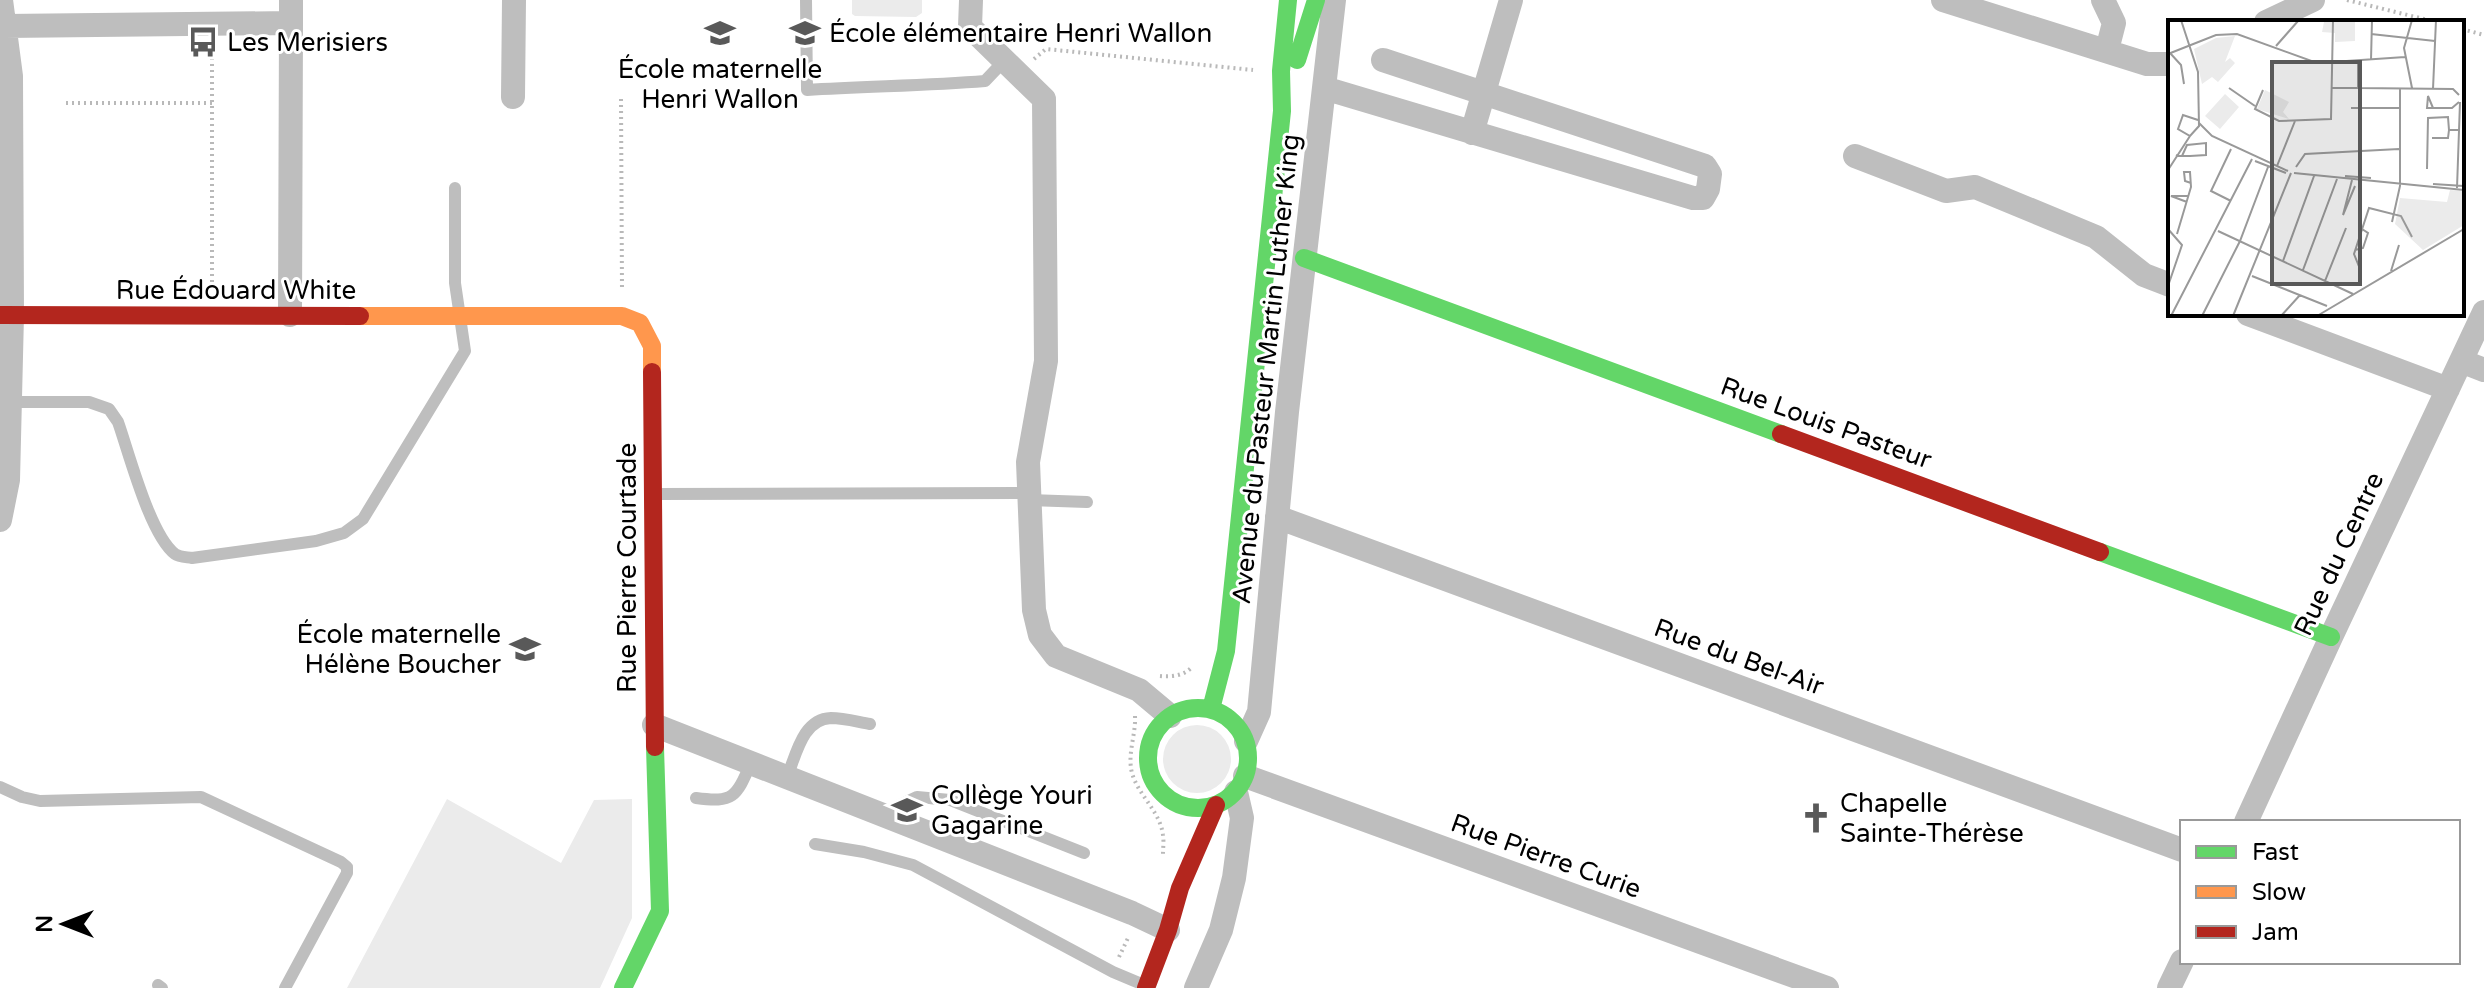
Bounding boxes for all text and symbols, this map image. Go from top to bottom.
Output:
school or university icon: École maternelle Henri Wallon [703,16,737,50]
school or university icon: École élémentaire Henri Wallon [788,16,822,50]
place label: École élémentaire Henri Wallon [829,18,1212,49]
inset map [2168,20,2464,316]
bus stop icon: Les Merisiers [186,25,220,59]
place label: Les Merisiers [227,27,388,58]
place label: École maternelle Henri Wallon [618,54,822,115]
street label: Avenue du Pasteur Martin Luther King [1226,132,1306,606]
street label: Rue Édouard White [116,275,356,306]
street label: Rue Louis Pasteur [1716,370,1936,476]
street label: Rue Pierre Courtade [612,443,643,693]
street label: Rue du Centre [2288,467,2390,641]
street label: Rue du Bel-Air [1650,612,1828,702]
place label: École maternelle Hélène Boucher [296,619,501,680]
school or university icon: École maternelle Hélène Boucher [508,632,542,666]
place label: Collège Youri Gagarine [931,780,1093,841]
place label: Chapelle Sainte-Thérèse [1840,788,2024,849]
school or university icon: Collège Youri Gagarine [890,793,924,827]
church icon: Chapelle Sainte-Thérèse [1799,801,1833,835]
street label: Rue Pierre Curie [1447,807,1645,905]
legend [2180,820,2460,964]
text: Fast [2252,838,2299,867]
text: Slow [2252,878,2306,907]
north arrow [24,884,104,964]
text: N [32,915,58,933]
text: Jam [2252,918,2299,947]

